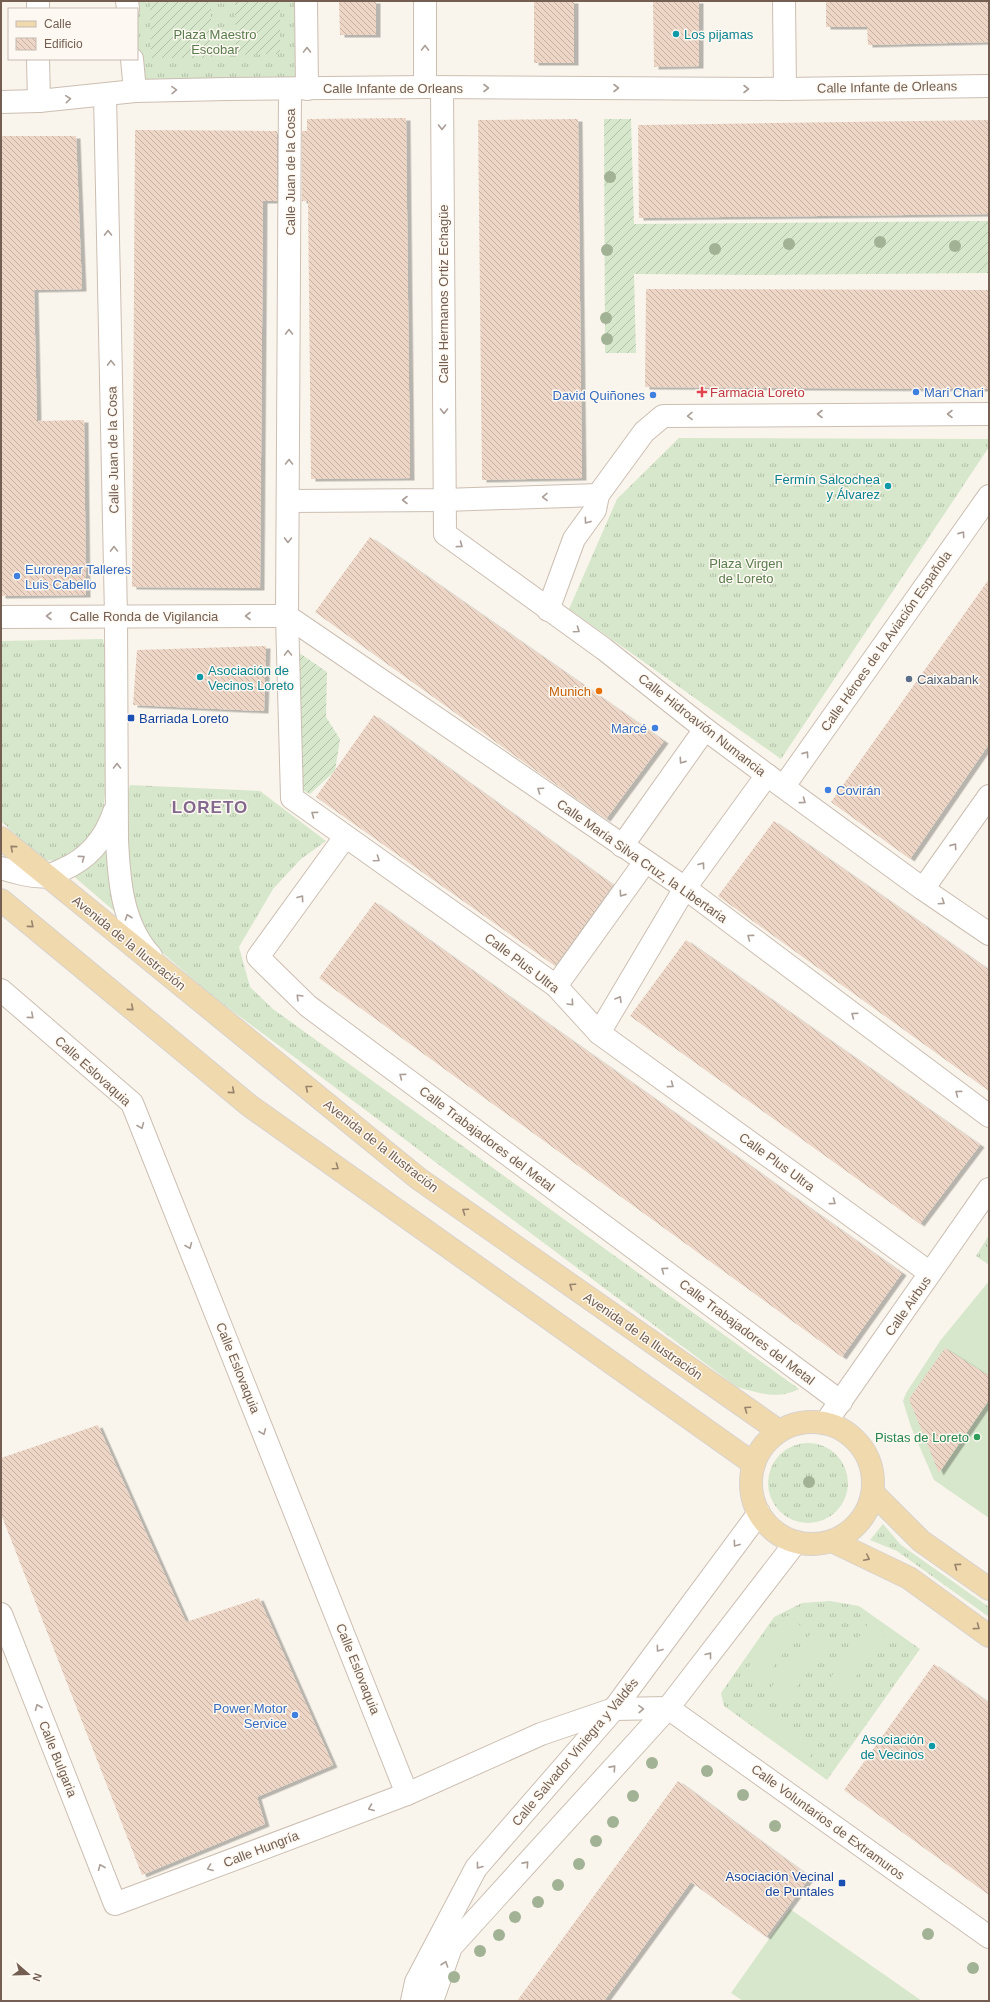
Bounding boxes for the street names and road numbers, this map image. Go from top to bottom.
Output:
street label: Calle Infante de Orleans [817,78,958,96]
street label: Calle Infante de Orleans [323,81,464,96]
street label: Calle Juan de la Cosa [283,108,298,236]
street label: Calle Hermanos Ortiz Echagüe [436,204,451,384]
street label: Calle Juan de la Cosa [104,386,122,514]
street label: Calle Héroes de la Aviación Española [818,547,955,734]
street label: Calle Ronda de Vigilancia [70,609,219,624]
street label: Calle Hidroavión Numancia [635,671,769,780]
street label: Calle María Silva Cruz, la Libertaria [554,796,731,926]
street label: Avenida de la Ilustración [69,893,189,993]
street label: Calle Plus Ultra [482,930,563,996]
street label: Calle Eslovaquia [52,1033,135,1109]
street label: Calle Trabajadores del Metal [416,1083,558,1195]
street label: Avenida de la Ilustración [321,1097,441,1195]
street label: Calle Plus Ultra [736,1130,818,1195]
street label: Calle Airbus [882,1273,934,1339]
street label: Calle Trabajadores del Metal [676,1276,818,1388]
street label: Avenida de la Ilustración [581,1289,705,1383]
street label: Calle Eslovaquia [213,1320,263,1416]
street label: Calle Eslovaquia [333,1621,383,1717]
street label: Calle Salvador Viniegra y Valdés [509,1675,642,1829]
street label: Calle Bulgaria [36,1719,80,1800]
street label: Calle Voluntarios de Extramuros [748,1761,908,1883]
street label: Calle Hungría [221,1827,302,1870]

